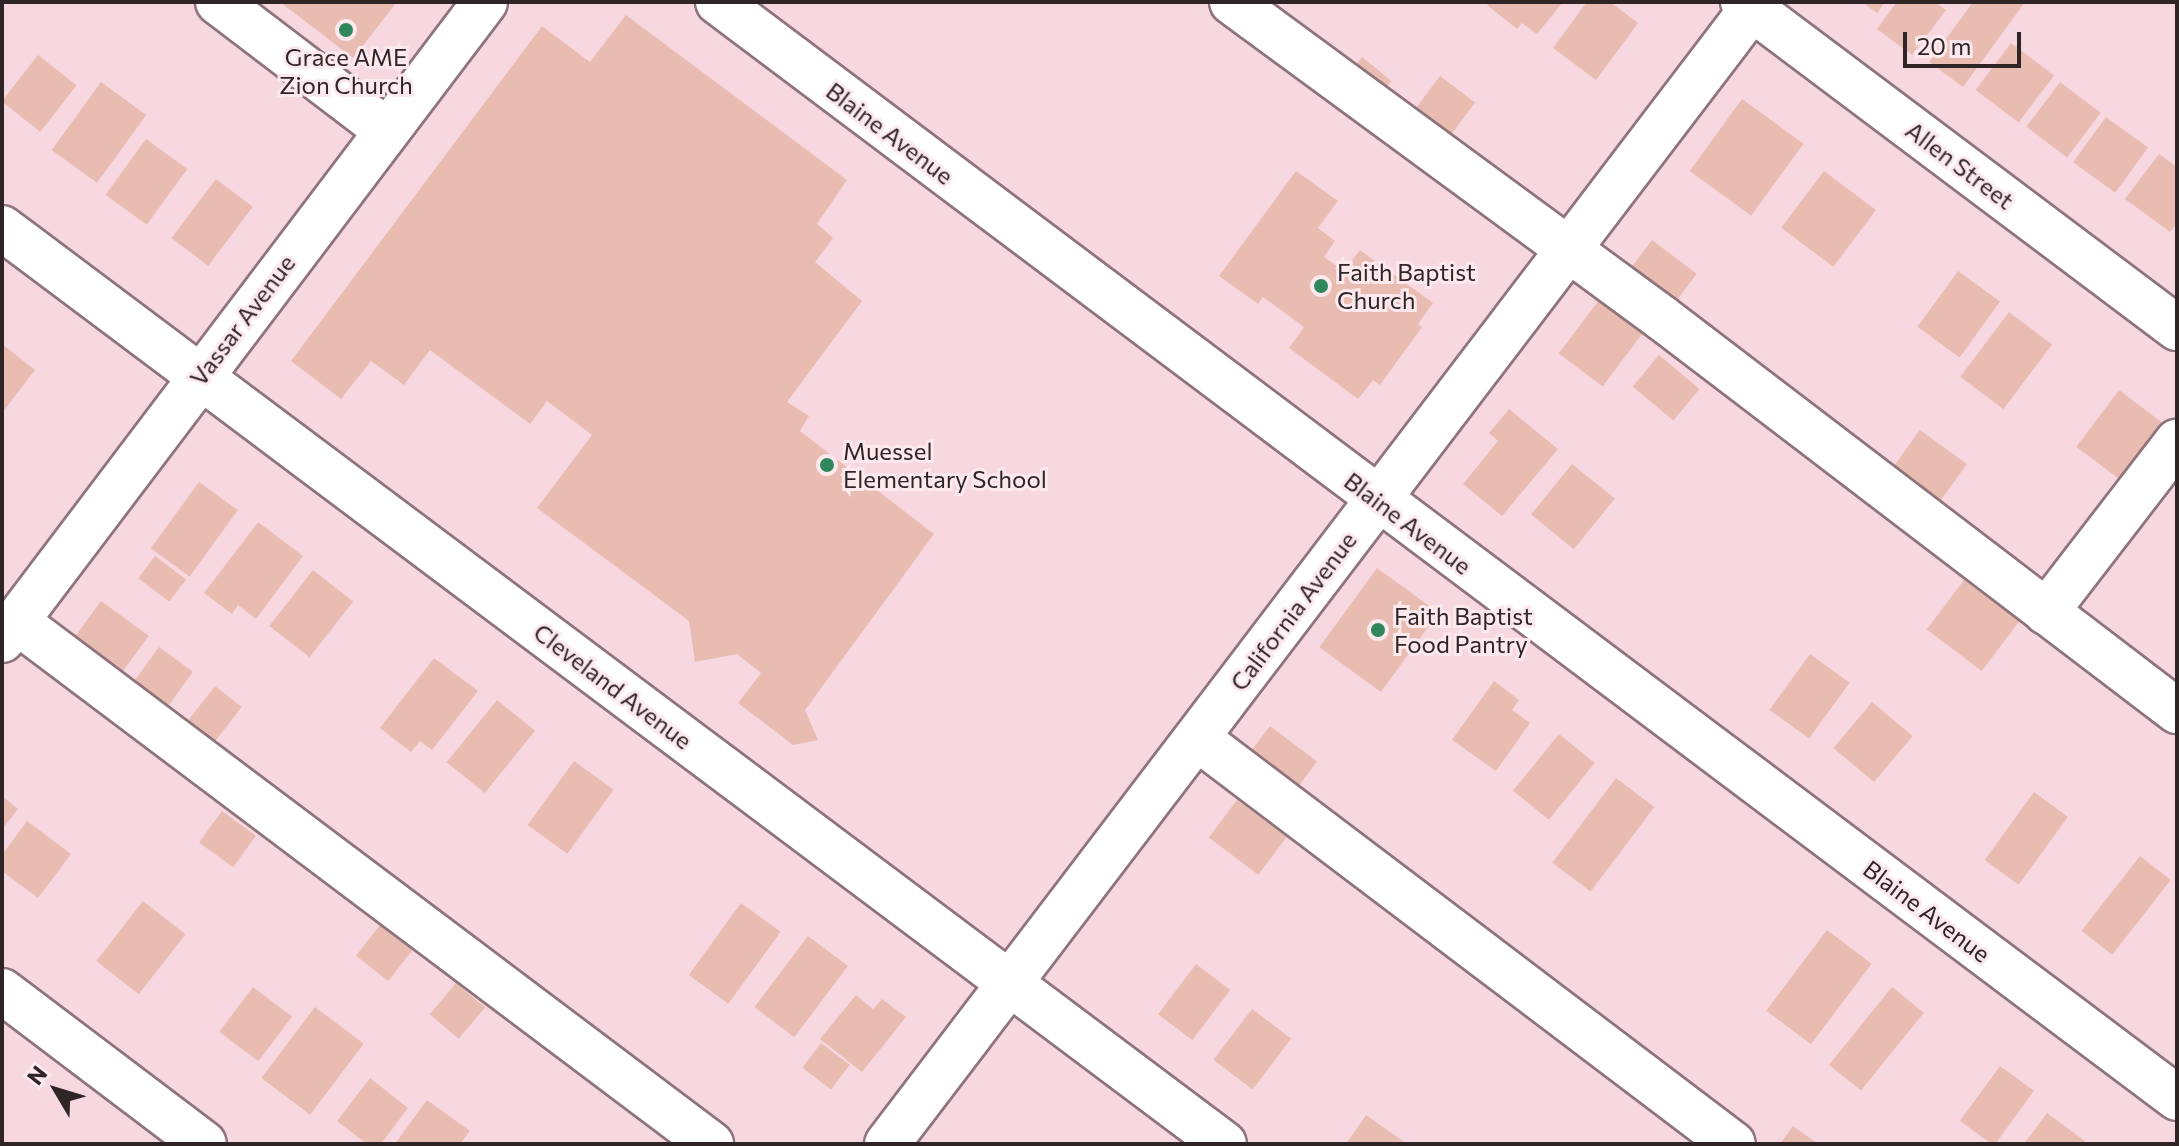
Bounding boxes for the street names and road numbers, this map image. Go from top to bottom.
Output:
street label: Blaine Avenue [821,76,959,190]
street label: Allen Street [1900,115,2020,215]
street label: Vassar Avenue [183,249,301,391]
street label: Blaine Avenue [1339,466,1477,580]
street label: California Avenue [1224,526,1362,696]
street label: Cleveland Avenue [528,617,698,755]
street label: Blaine Avenue [1858,854,1996,968]

